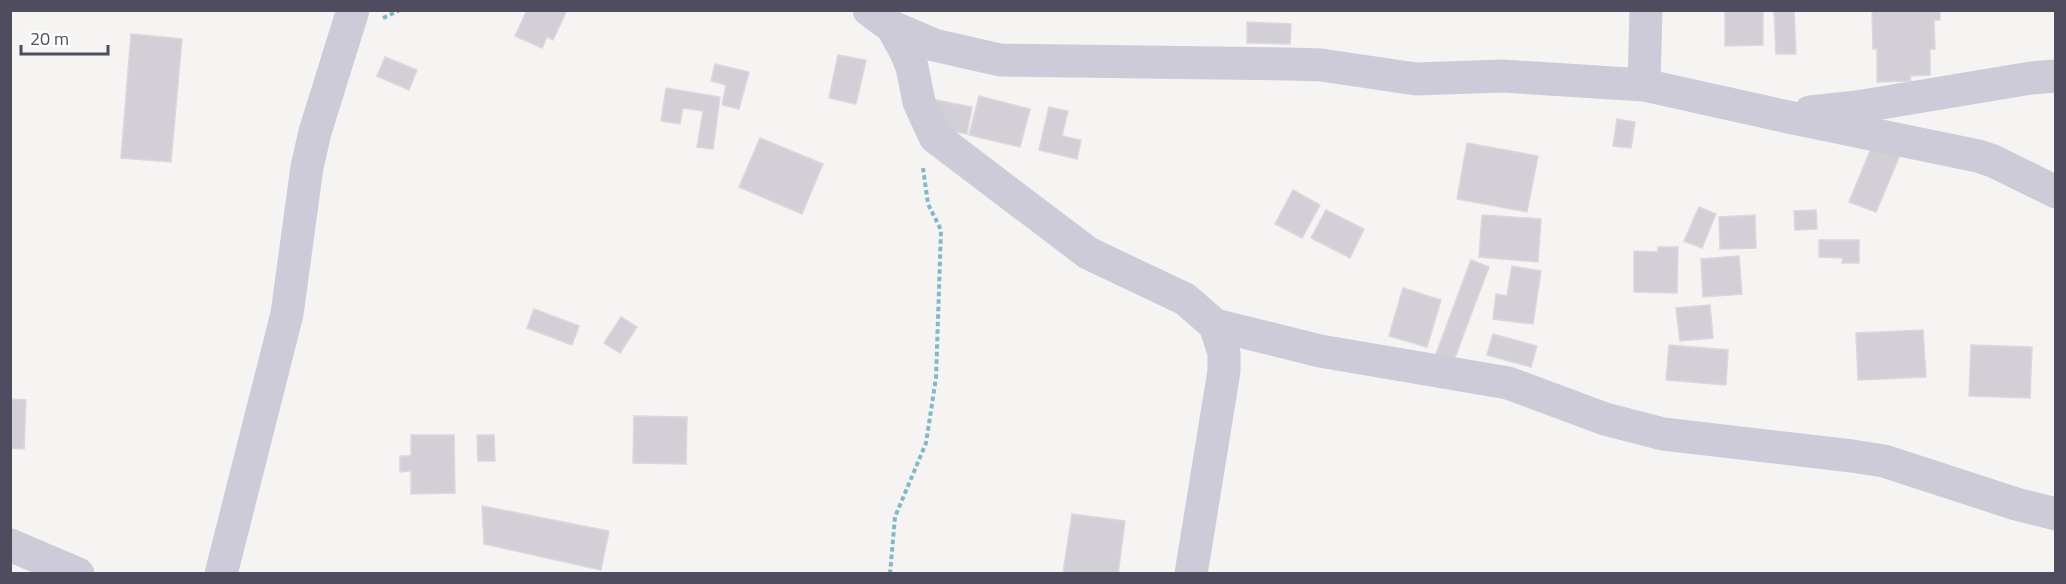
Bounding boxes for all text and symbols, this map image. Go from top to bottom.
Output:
scale bar [21,18,108,56]
text: 20 m [30,25,69,52]

